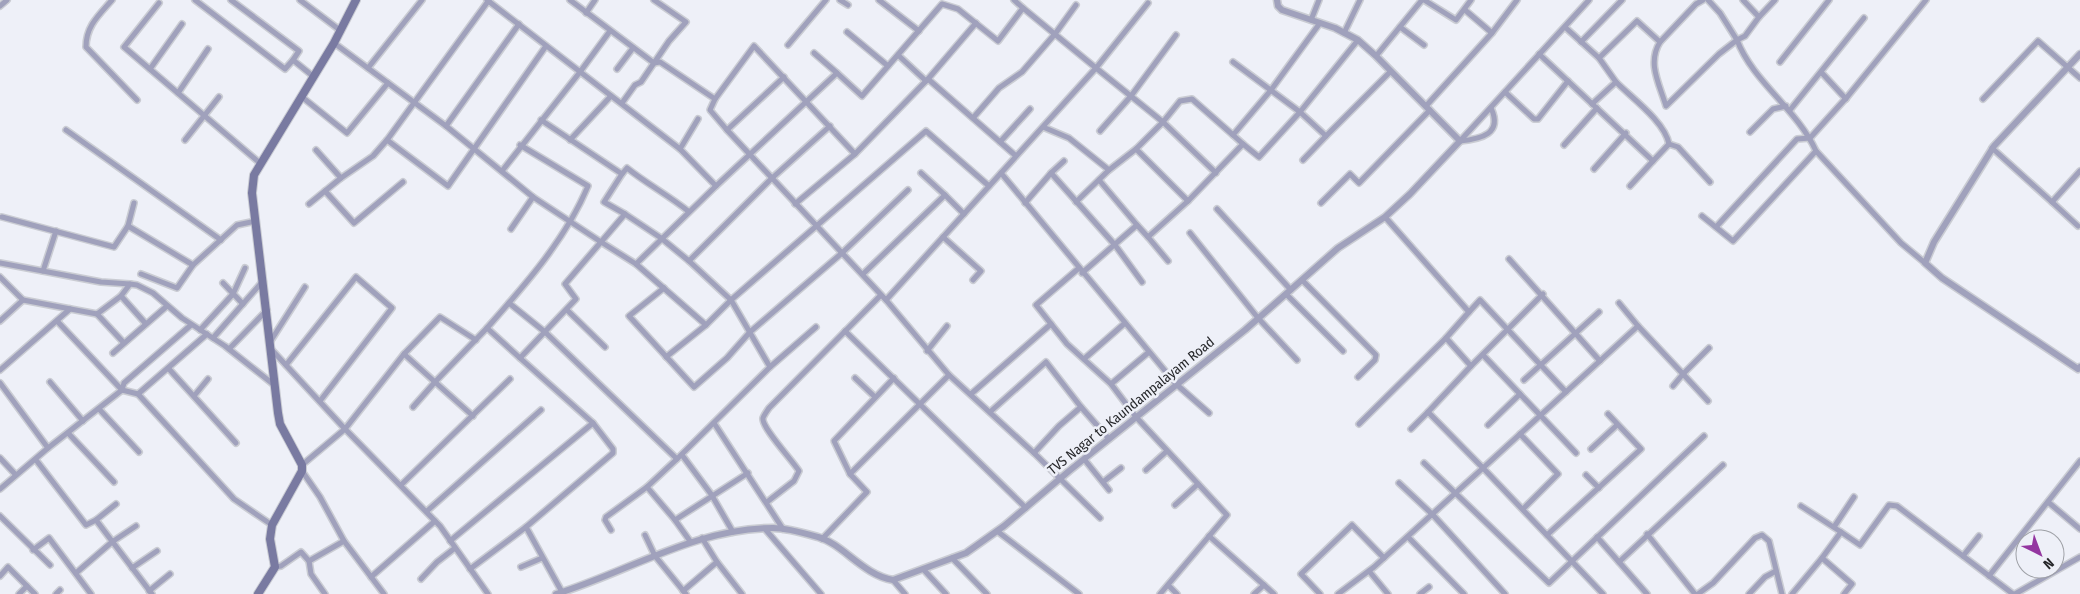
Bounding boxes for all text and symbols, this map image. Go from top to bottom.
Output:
street label: TVS Nagar to Kaundampalayam Road [1044,333,1218,479]
north arrow [2015,529,2065,579]
text: N [2040,554,2057,572]

